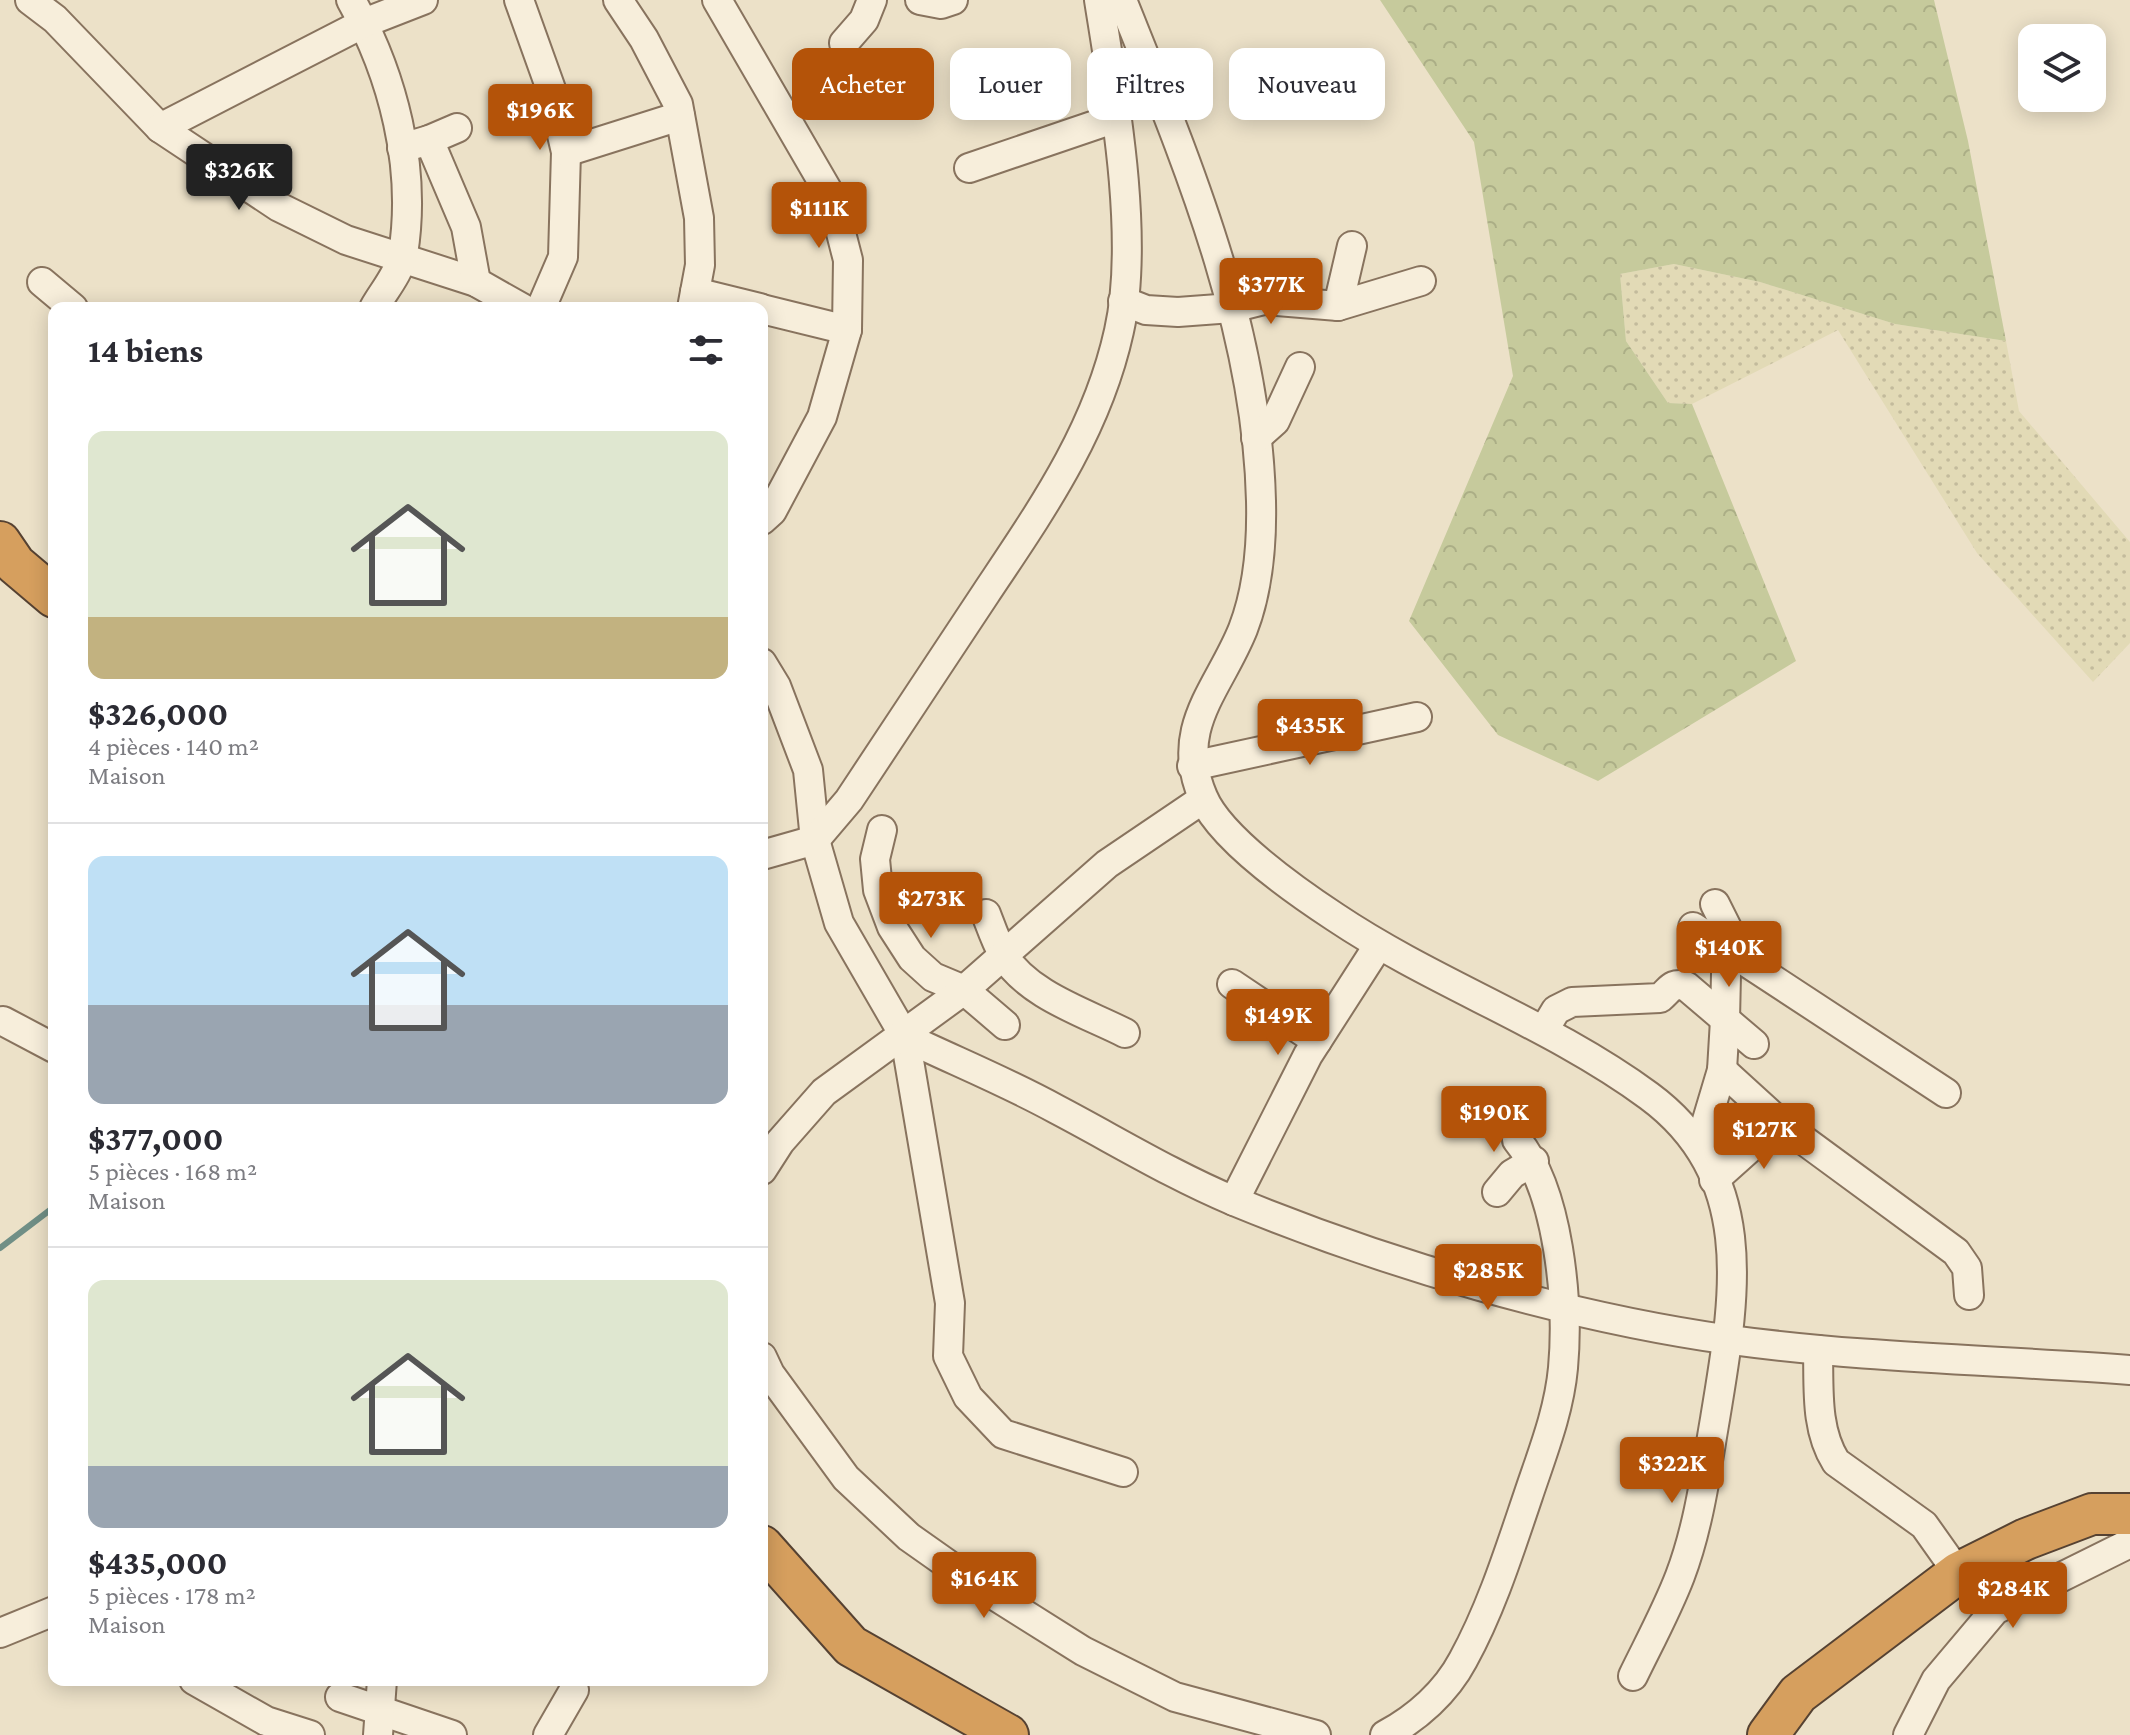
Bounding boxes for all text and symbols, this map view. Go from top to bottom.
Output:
map controls [2018,24,2106,112]
button: layers [2018,24,2106,112]
chip: Acheter [792,48,934,120]
chip: Louer [950,48,1071,120]
chip: Filtres [1087,48,1213,120]
chip: Nouveau [1229,48,1385,120]
pin: $196K [484,84,596,152]
text: $196K [506,95,574,124]
pin: $326K [183,144,295,212]
text: $326K [204,155,274,184]
pin: $111K [763,182,875,250]
text: $111K [790,193,848,222]
pin: $377K [1215,258,1327,326]
text: $377K [1238,269,1304,298]
icon: filters [684,328,728,372]
text: 14 biens [88,332,203,369]
icon: home [336,483,480,627]
text: $326,000 [88,695,228,732]
pin: $435K [1254,699,1366,767]
text: $435K [1276,710,1344,739]
text: 4 pièces · 140 m² [88,732,259,761]
text: Maison [88,761,166,790]
pin: $273K [875,872,987,940]
text: $273K [897,883,965,912]
icon: home [336,908,480,1052]
pin: $140K [1673,921,1785,989]
text: $140K [1694,932,1764,961]
pin: $149K [1222,989,1334,1057]
text: $149K [1244,1000,1312,1029]
pin: $190K [1438,1086,1550,1154]
text: $190K [1459,1097,1529,1126]
pin: $127K [1708,1103,1820,1171]
text: $127K [1732,1114,1796,1143]
text: $377,000 [88,1120,223,1157]
text: 5 pièces · 168 m² [88,1157,257,1186]
text: Maison [88,1186,166,1215]
pin: $285K [1432,1244,1544,1312]
text: $285K [1453,1255,1523,1284]
icon: home [336,1332,480,1476]
pin: $322K [1616,1437,1728,1505]
text: $322K [1638,1448,1706,1477]
text: $435,000 [88,1544,227,1581]
pin: $164K [928,1552,1040,1620]
pin: $284K [1957,1562,2069,1630]
text: $164K [950,1563,1018,1592]
text: $284K [1977,1573,2049,1602]
text: 5 pièces · 178 m² [88,1581,256,1610]
text: Maison [88,1610,166,1639]

